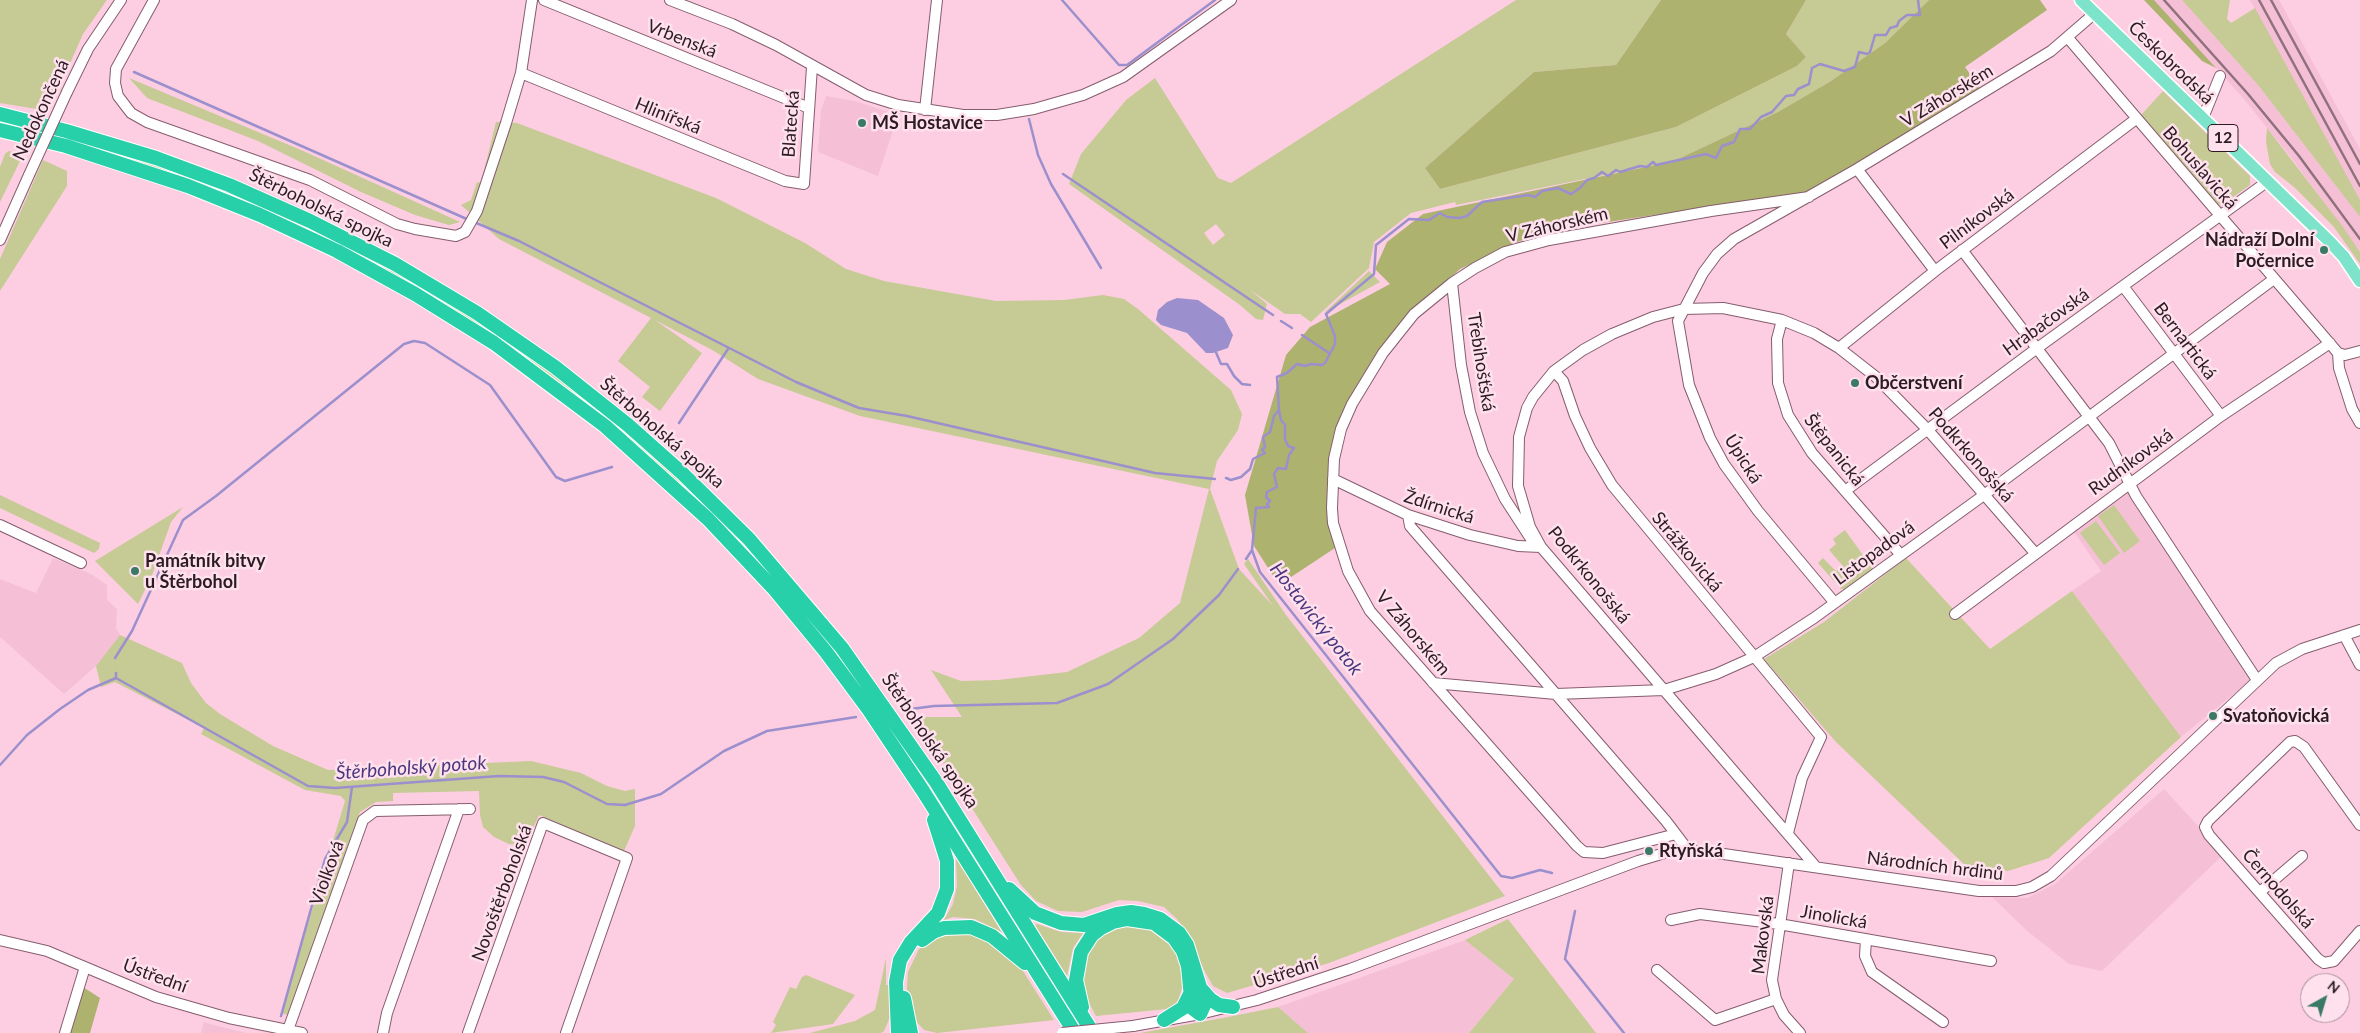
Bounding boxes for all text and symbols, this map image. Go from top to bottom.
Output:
street label: Vrbenská [644,15,720,63]
street label: Českobrodská [2124,17,2218,109]
street label: Nedokončená [8,56,74,164]
street label: V Záhorském [1897,60,1997,132]
street label: Blatecká [778,90,804,158]
street label: Hlinířská [632,93,704,139]
place label: MŠ Hostavice [872,112,983,134]
marker: MŠ Hostavice [856,117,868,129]
street label: Bohuslavická [2158,122,2242,214]
road number: 12 [2208,125,2238,152]
street label: Štěrboholská spojka [245,164,397,252]
street label: Pilníkovská [1936,184,2018,254]
street label: V Záhorském [1504,203,1610,247]
place label: Nádraží Dolní Počernice [2205,229,2314,272]
marker: Nádraží Dolní Počernice [2318,244,2330,256]
street label: Hrabačovská [1999,283,2093,361]
street label: Bernartická [2149,298,2221,384]
street label: Třebihošťská [1462,311,1500,413]
place label: Občerstvení [1865,372,1963,394]
street label: Štěrboholská spojka [595,373,729,493]
marker: Občerstvení [1849,377,1861,389]
street label: Podkrkonošská [1924,403,2018,507]
street label: Štěpanická [1799,410,1869,490]
street label: Rudníkovská [2084,424,2178,500]
street label: Úpická [1720,430,1766,488]
street label: Ždírnická [1401,486,1477,528]
street label: Strážkovická [1647,507,1727,597]
street label: Listopadová [1829,516,1919,590]
street label: Podkrkonošská [1543,522,1635,628]
place label: Památník bitvy u Štěrbohol [145,550,265,592]
water label: Hostavický potok [1265,558,1367,680]
marker: Památník bitvy u Štěrbohol [129,565,141,577]
street label: V Záhorském [1371,586,1455,680]
street label: Štěrboholská spojka [877,670,983,812]
place label: Svatoňovická [2223,705,2329,727]
marker: Svatoňovická [2207,710,2219,722]
water label: Štěrboholský potok [335,751,487,785]
street label: Novoštěrboholská [467,822,537,964]
street label: Violková [305,838,349,908]
place label: Rtyňská [1659,840,1723,862]
marker: Rtyňská [1643,845,1655,857]
street label: Černodolská [2238,845,2318,933]
street label: Národních hrdinů [1866,847,2004,885]
street label: Makovská [1747,894,1779,976]
street label: Jinolická [1799,901,1869,933]
street label: Ústřední [1251,952,1321,994]
street label: Ústřední [120,954,190,998]
north arrow [2300,973,2350,1023]
text: N [2325,977,2344,997]

